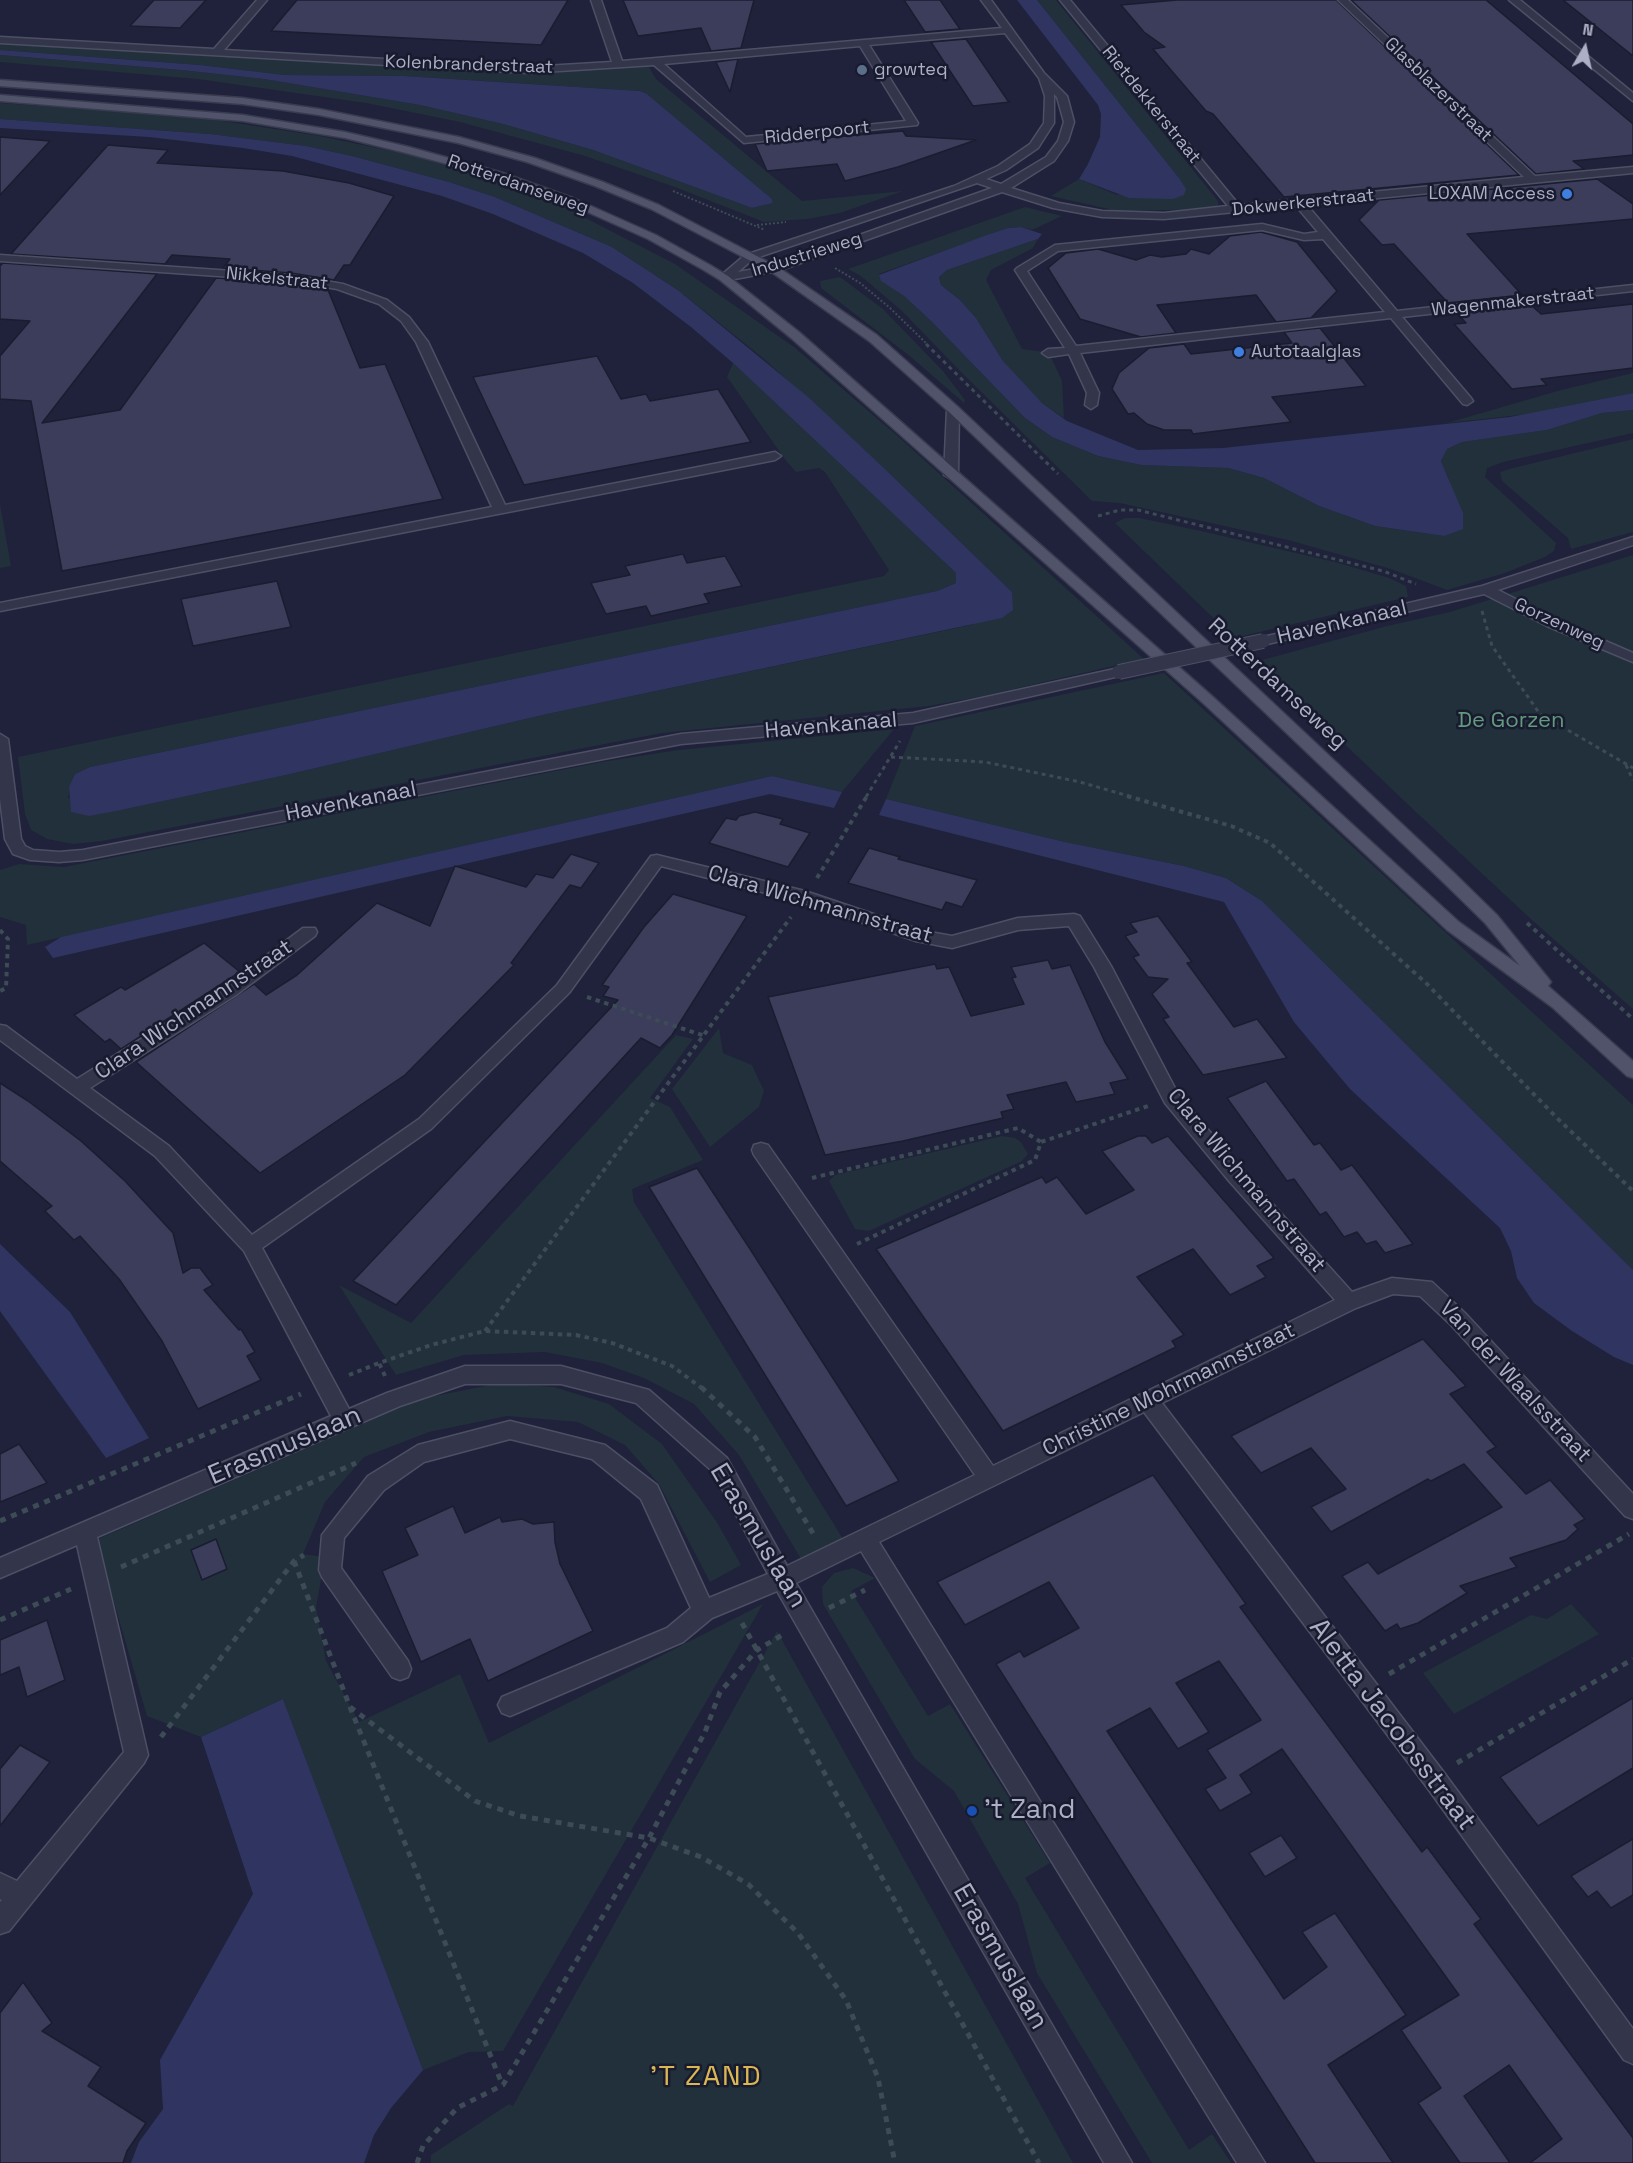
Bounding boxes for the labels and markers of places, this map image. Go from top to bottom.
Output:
place label: growteq [874,59,948,81]
marker: growteq [855,63,869,77]
place label: LOXAM Access [1428,183,1555,205]
marker: LOXAM Access [1560,187,1574,201]
place label: Autotaalglas [1251,341,1361,363]
marker: Autotaalglas [1232,345,1246,359]
place label: 't Zand [984,1795,1075,1827]
marker: 't Zand [965,1804,979,1818]

